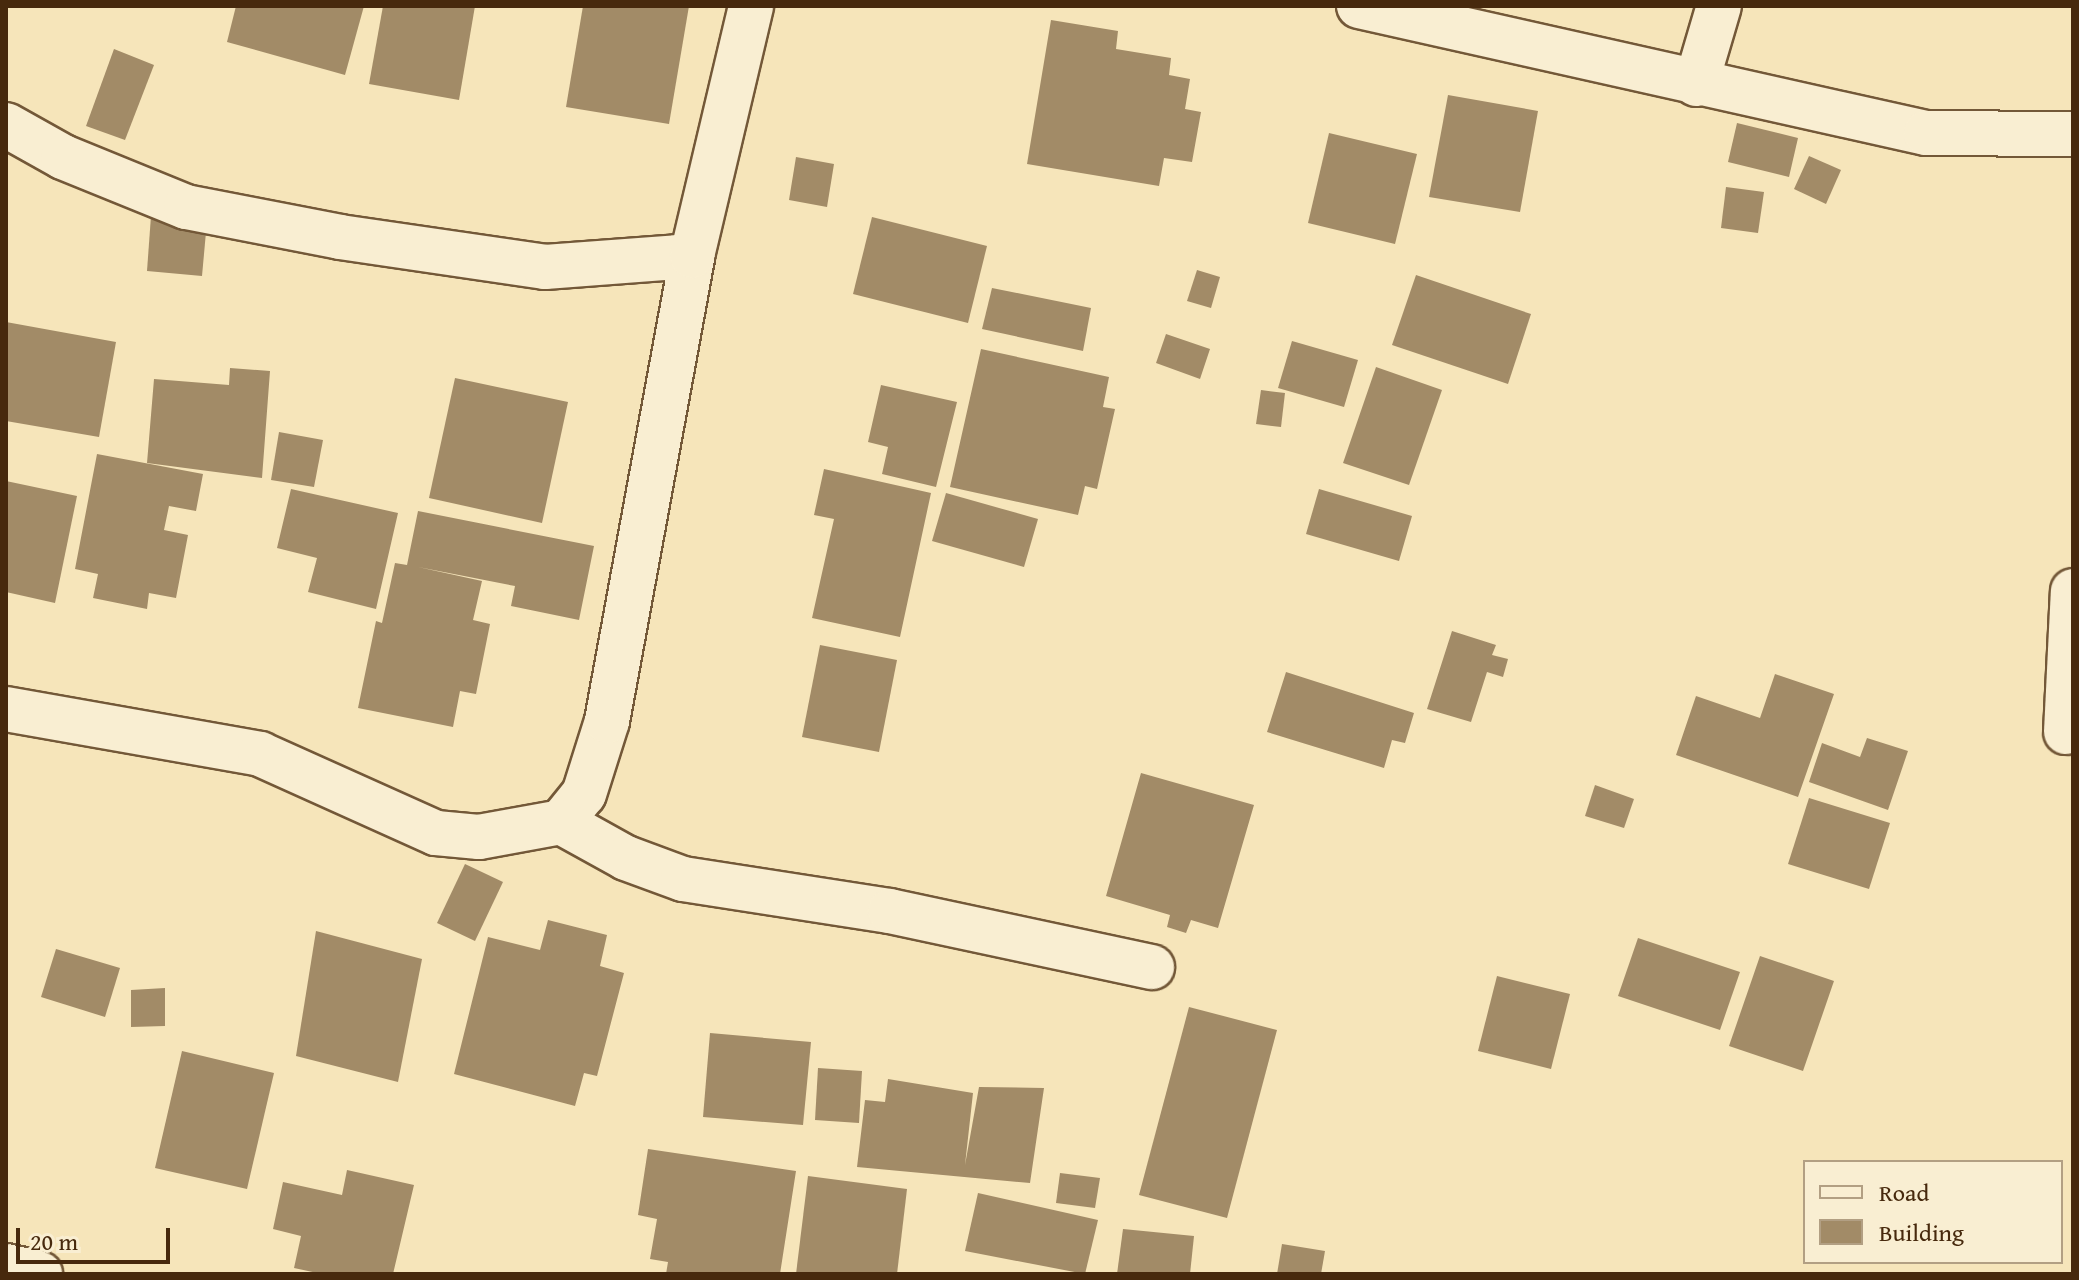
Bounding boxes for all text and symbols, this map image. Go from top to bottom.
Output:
legend [1803,1160,2063,1264]
text: Road [1879,1175,1929,1210]
scale bar [20,1212,174,1262]
text: Building [1879,1215,1964,1250]
text: 20 m [30,1224,78,1259]

